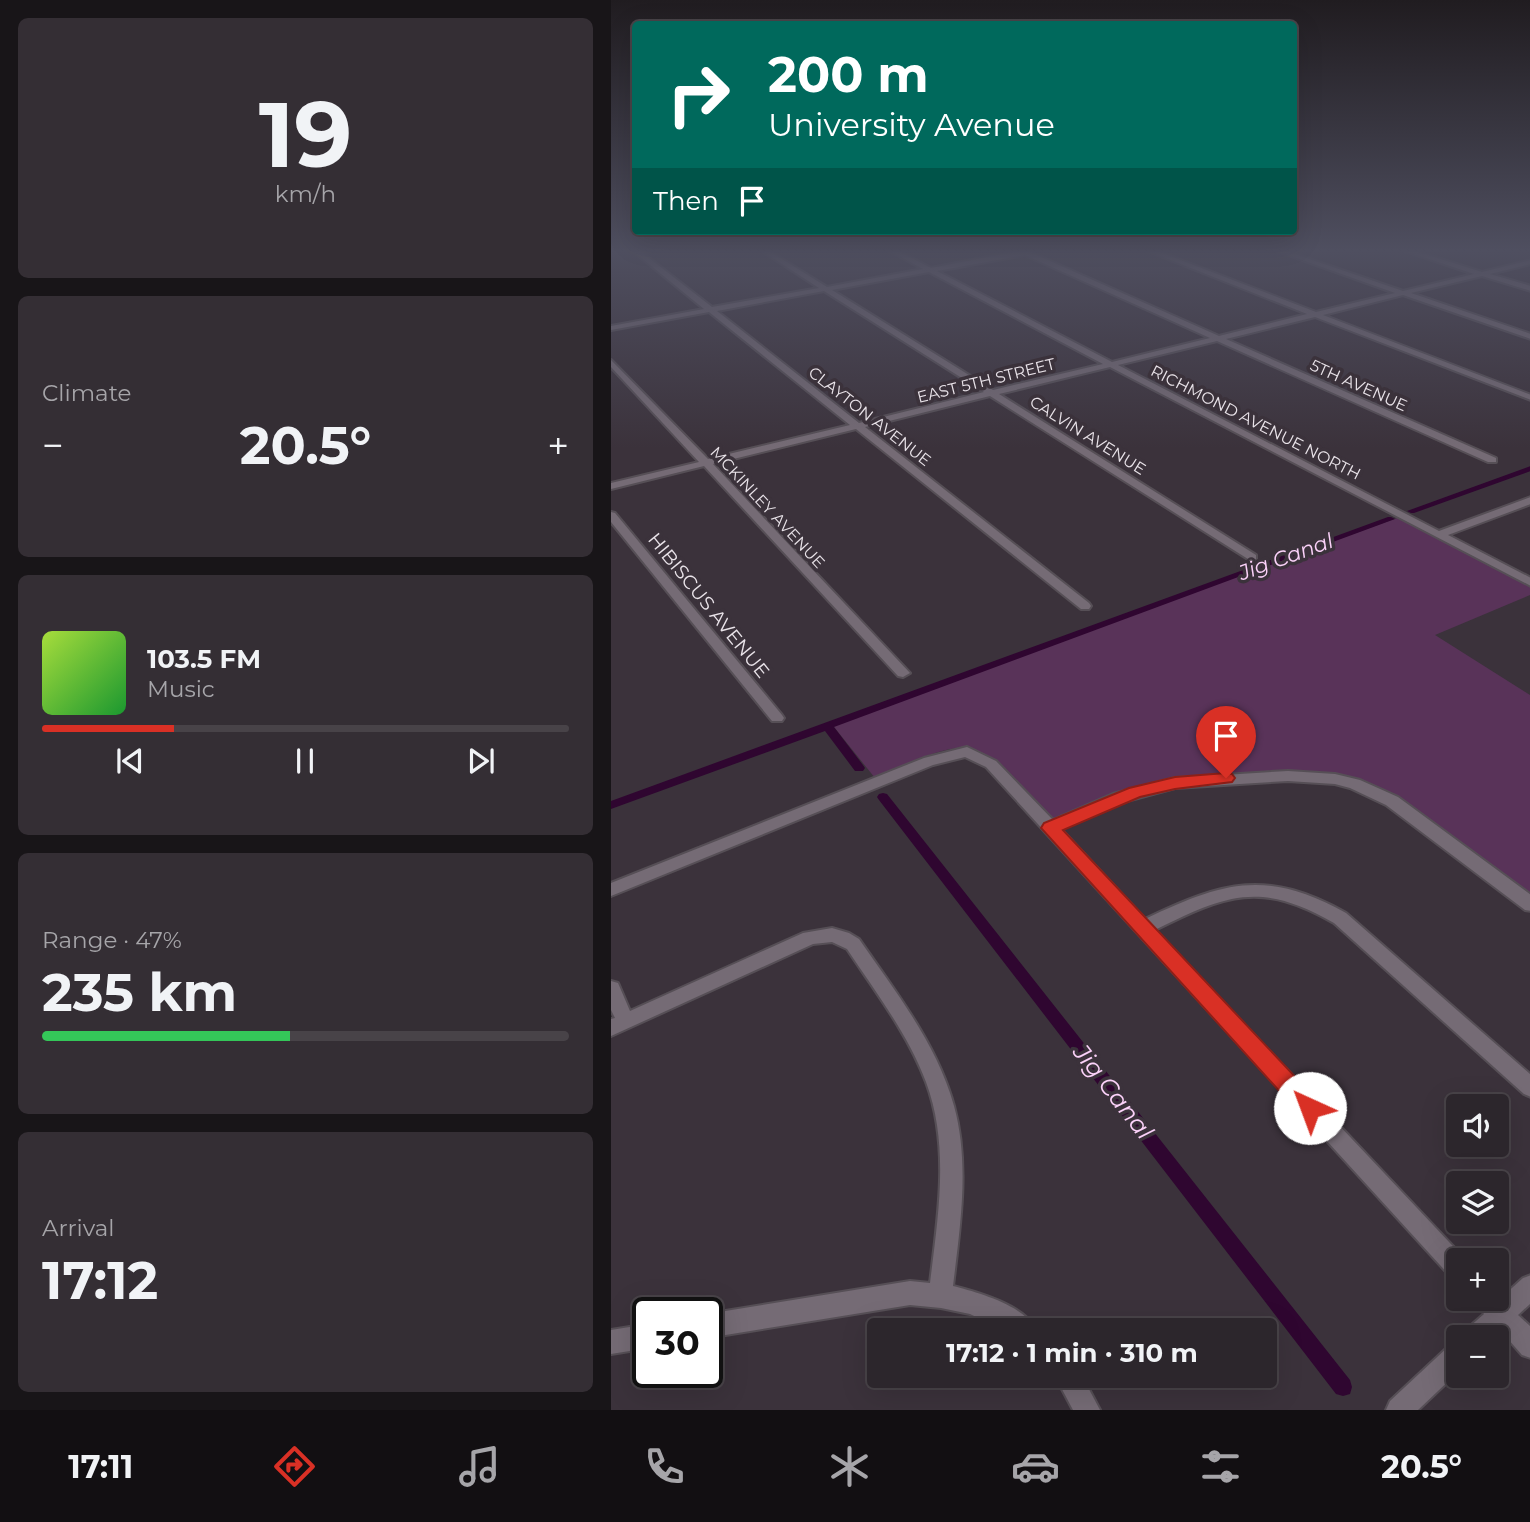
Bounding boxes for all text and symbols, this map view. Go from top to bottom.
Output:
text: 200 m [768,45,929,104]
icon: right [653,49,744,140]
text: 19 [259,79,352,190]
text: University Avenue [768,105,1055,144]
text: km/h [275,180,336,208]
icon: arrive [733,182,771,220]
text: Then [653,185,719,217]
street label: EAST 5TH STREET [915,354,1058,407]
street label: 5TH AVENUE [1307,356,1410,415]
street label: RICHMOND AVENUE NORTH [1148,361,1364,484]
street label: CLAYTON AVENUE [805,363,935,470]
text: Climate [42,379,131,407]
street label: CALVIN AVENUE [1026,392,1149,479]
text: 20.5° [240,414,371,477]
text: − [42,422,64,469]
text: + [547,422,569,469]
street label: MCKINLEY AVENUE [706,443,829,572]
street label: HIBISCUS AVENUE [643,528,774,682]
water label: Jig Canal [1234,528,1337,586]
text: 103.5 FM [147,643,261,675]
text: Music [147,675,215,703]
pin [1196,706,1256,778]
icon: arrive [1207,717,1245,755]
icon: previous [111,742,149,780]
icon: pause [286,742,324,780]
icon: next [462,742,500,780]
text: Range · 47% [42,926,182,954]
text: 235 km [42,961,237,1024]
water label: Jig Canal [1067,1038,1160,1146]
position arrow [1273,1071,1347,1145]
map controls [1446,1094,1509,1388]
button: sound [1446,1094,1509,1157]
button: layers [1446,1171,1509,1234]
text: Arrival [42,1214,115,1242]
button: + [1446,1248,1509,1311]
text: 17:12 [42,1249,158,1312]
speed limit sign: 30 [632,1297,723,1388]
button: − [1446,1325,1509,1388]
text: 17:12 · 1 min · 310 m [946,1337,1198,1369]
icon: directions [270,1442,319,1491]
icon: music [455,1442,504,1491]
icon: phone [640,1442,689,1491]
icon: climate [825,1442,874,1491]
icon: car [1011,1442,1060,1491]
icon: filters [1196,1442,1245,1491]
text: 17:11 [68,1447,133,1486]
text: 20.5° [1381,1447,1462,1486]

